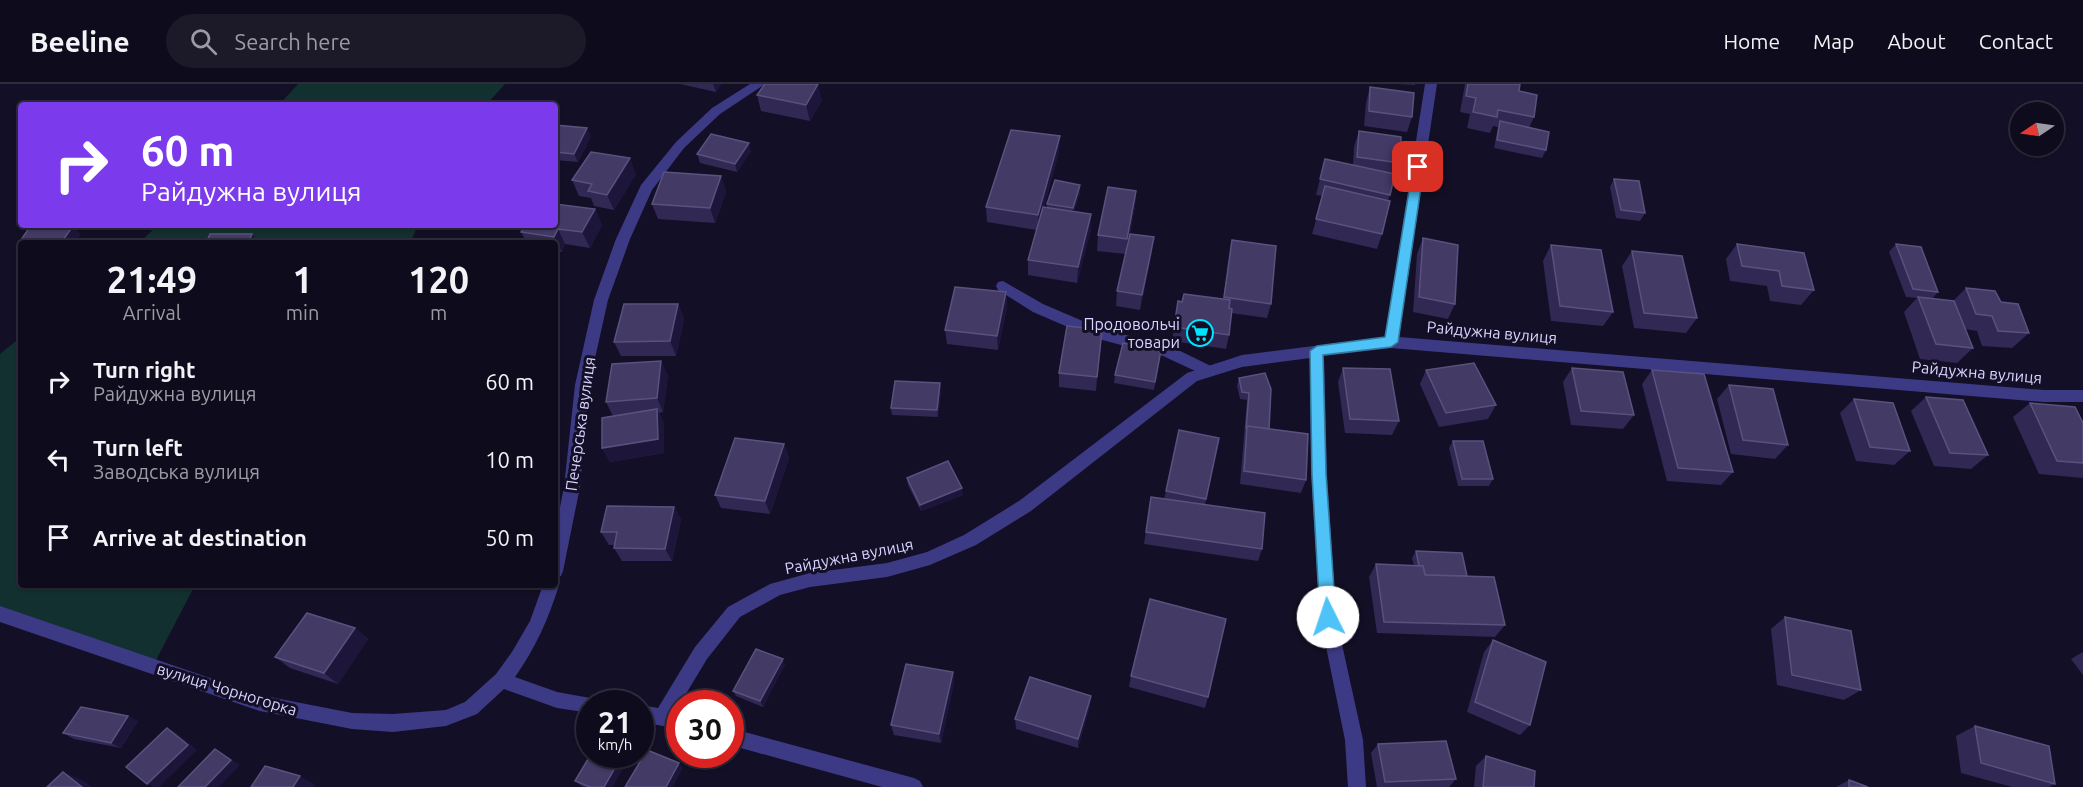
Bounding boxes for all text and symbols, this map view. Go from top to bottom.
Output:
search box [166,14,586,68]
icon: search [187,25,220,58]
text: Beeline [30,26,130,57]
text: Search here [235,29,351,54]
text: Home [1723,29,1780,53]
text: Map [1813,29,1854,53]
text: About [1887,29,1946,53]
text: Contact [1979,29,2053,53]
north arrow [2010,102,2064,156]
map controls [2010,102,2064,156]
icon: right [42,126,120,204]
text: 60 m [141,127,235,174]
pin [1392,141,1443,192]
icon: arrive [1401,150,1434,183]
text: Райдужна вулиця [141,176,362,206]
text: 21:49 [107,259,197,300]
text: 1 [292,259,313,300]
text: 120 [408,259,469,300]
text: Arrival [123,301,181,324]
text: min [286,301,319,324]
text: m [430,301,447,324]
place label: Продовольчі товари [1083,315,1180,351]
street label: Райдужна вулиця [1426,317,1558,347]
supermarket icon: Продовольчі товари [1185,318,1215,348]
street label: Печерська вулиця [562,356,598,492]
text: Turn right [93,357,195,382]
street label: Райдужна вулиця [1911,357,2043,387]
icon: right [42,365,75,398]
text: 60 m [485,369,534,394]
text: Райдужна вулиця [93,382,256,405]
text: Turn left [93,435,183,460]
icon: left [42,443,75,476]
text: 10 m [485,447,534,472]
text: Заводська вулиця [93,460,260,483]
icon: arrive [42,521,75,554]
text: Arrive at destination [93,525,307,550]
text: 50 m [485,525,534,550]
street label: Райдужна вулиця [783,535,915,577]
position arrow [1296,585,1360,649]
street label: вулиця Чорногорка [155,659,299,719]
speed limit sign: 30 [666,690,744,768]
text: 21 [598,705,632,739]
text: km/h [598,736,632,753]

